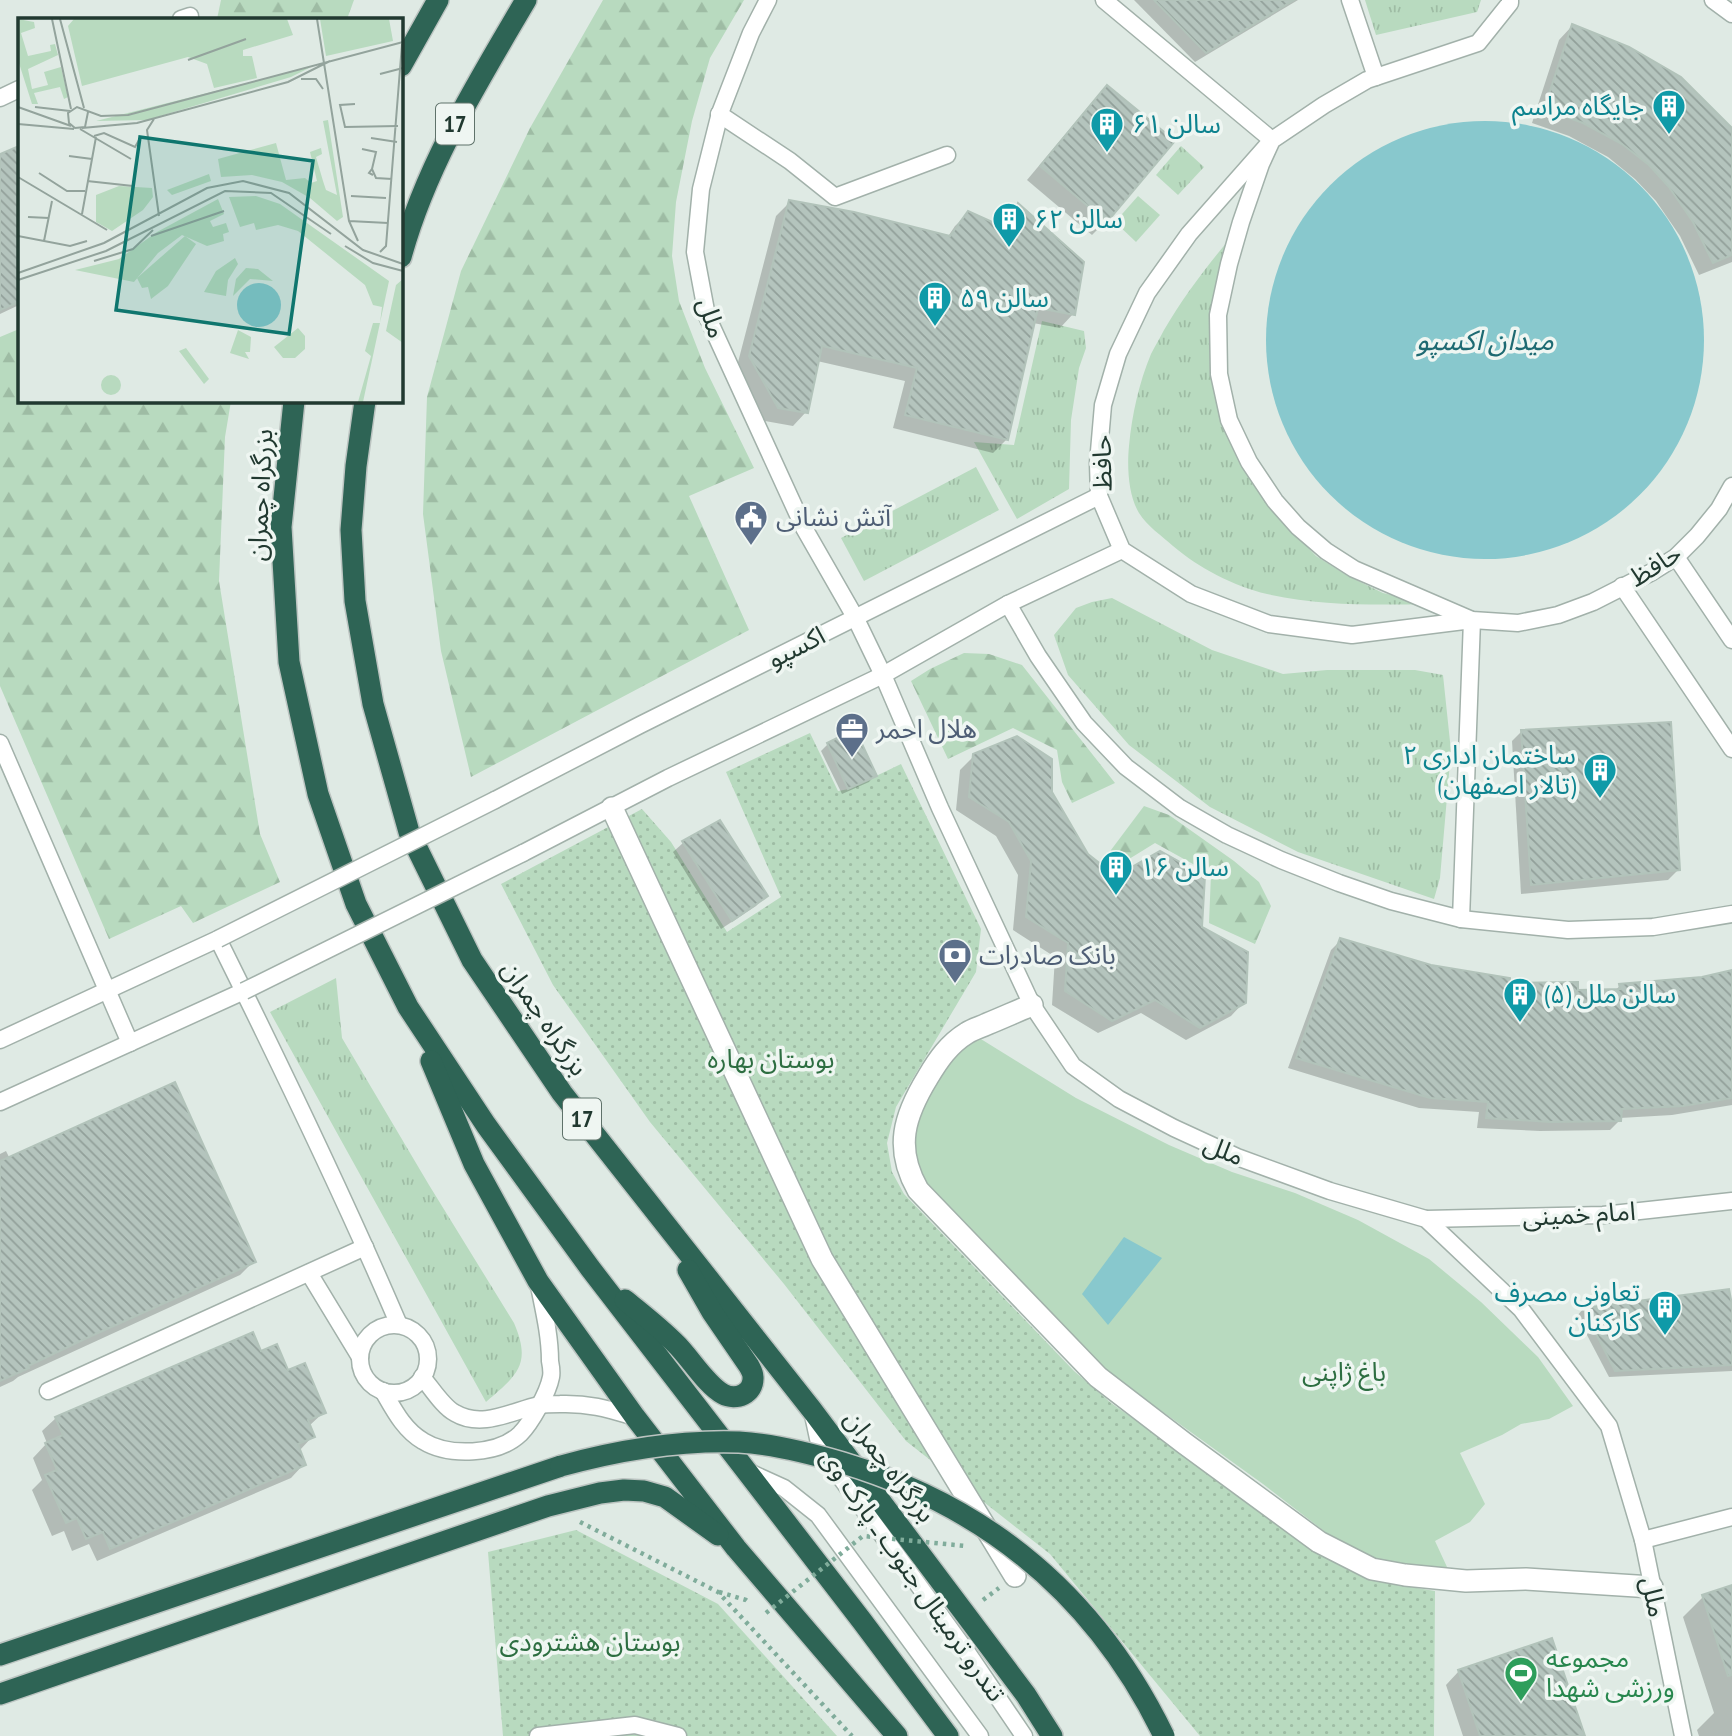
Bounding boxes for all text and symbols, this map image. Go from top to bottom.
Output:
inset map [18,18,402,402]
building icon: جایگاه مراسم [1650,87,1688,136]
place label: جایگاه مراسم [1512,89,1644,126]
road number: 17 [436,104,474,144]
building icon: سالن ۶۱ [1088,105,1126,154]
place label: سالن ۶۱ [1132,107,1221,140]
building icon: سالن ۶۲ [990,200,1028,249]
place label: سالن ۶۲ [1034,202,1123,235]
building icon: سالن ۵۹ [916,279,954,328]
place label: سالن ۵۹ [960,281,1049,314]
street label: ملل [691,294,734,342]
water label: میدان اکسپو [1416,321,1554,359]
street label: بزرگراه چمران [240,428,281,562]
street label: حافظ [1085,435,1118,491]
public building icon: آتش نشانی [732,498,770,547]
place label: آتش نشانی [776,500,893,533]
street label: حافظ [1622,536,1687,593]
street label: اکسپو [761,618,831,676]
office icon: هلال احمر [833,710,871,759]
place label: هلال احمر [875,712,977,745]
place label: ساختمان اداری ۲ (تالار اصفهان) [1403,738,1576,801]
building icon: ساختمان اداری ۲ (تالار اصفهان) [1581,751,1619,800]
building icon: سالن ۱۶ [1097,848,1135,897]
place label: سالن ۱۶ [1140,850,1229,883]
bank icon: بانک صادرات [936,936,974,985]
place label: بانک صادرات [979,938,1116,971]
street label: بزرگراه چمران [494,954,596,1082]
building icon: (۵) سالن ملل [1501,975,1539,1024]
place label: (۵) سالن ملل [1544,977,1676,1010]
park label: بوستان بهاره [707,1042,835,1075]
road number: 17 [563,1098,601,1140]
street label: ملل [1199,1126,1249,1173]
street label: امام خمینی [1521,1194,1637,1237]
place label: تعاونی مصرف کارکنان [1494,1275,1640,1338]
building icon: تعاونی مصرف کارکنان [1646,1288,1684,1337]
park label: باغ ژاپنی [1302,1355,1386,1391]
street label: بزرگراه چمران [837,1403,943,1529]
street label: تندرو ترمینال جنوب ـ پارک وی [812,1442,1013,1708]
street label: ملل [1634,1574,1675,1620]
park label: بوستان هشترودی [499,1625,681,1658]
place label: مجموعه ورزشی شهدا [1546,1641,1675,1704]
sports icon: مجموعه ورزشی شهدا [1502,1654,1540,1703]

